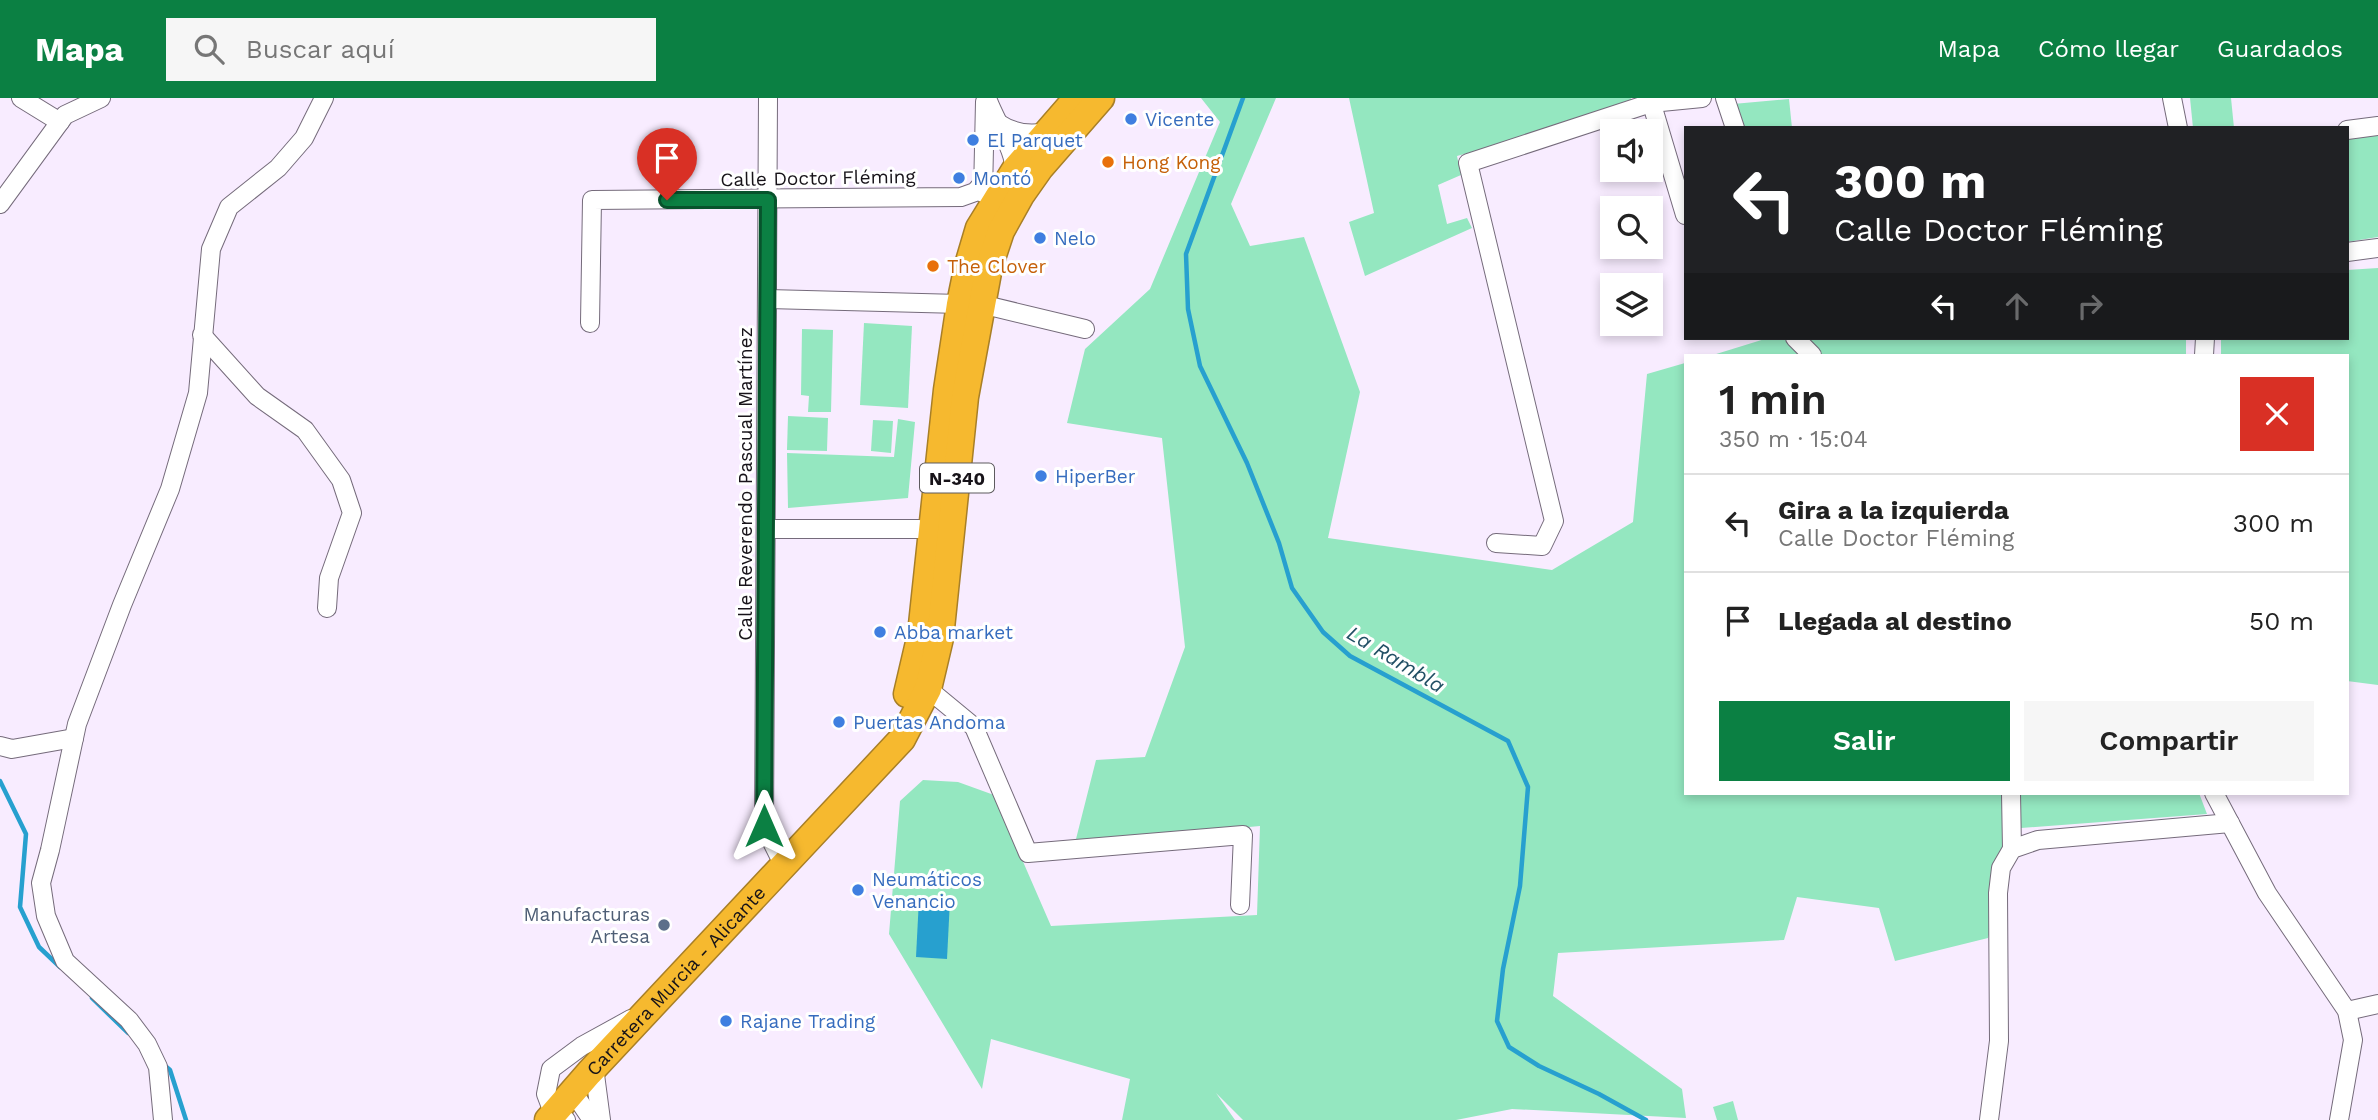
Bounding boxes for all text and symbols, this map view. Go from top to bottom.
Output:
search box [166,18,656,81]
text: Mapa [35,30,124,69]
icon: search [190,30,228,68]
text: Buscar aquí [246,34,395,64]
text: Mapa [1938,35,2000,63]
text: Cómo llegar [2038,35,2179,63]
text: Guardados [2217,35,2343,63]
place label: Vicente [1145,108,1215,131]
marker: Vicente [1123,111,1139,127]
map controls [1600,119,1663,336]
button: sound [1600,119,1663,182]
pin [637,128,697,200]
place label: El Parquet [987,129,1083,152]
marker: El Parquet [965,132,981,148]
icon: arrive [648,139,686,177]
place label: Hong Kong [1122,151,1221,174]
text: 300 m [1834,152,1986,210]
marker: Hong Kong [1100,154,1116,170]
icon: left [1719,154,1810,245]
street label: Calle Doctor Fléming [720,165,917,191]
place label: Montó [973,167,1031,190]
marker: Montó [951,170,967,186]
button: search [1600,196,1663,259]
text: Calle Doctor Fléming [1834,211,2163,249]
place label: Nelo [1054,227,1096,250]
marker: Nelo [1032,230,1048,246]
place label: The Clover [947,255,1046,278]
marker: The Clover [925,258,941,274]
button: layers [1600,273,1663,336]
icon: left [1925,287,1963,325]
icon: ahead [1998,287,2036,325]
icon: right [2071,287,2109,325]
street label: Calle Reverendo Pascual Martínez [734,327,757,641]
text: 1 min [1719,375,1827,424]
button: close [2240,377,2314,451]
text: 350 m · 15:04 [1719,426,1868,453]
road number: N-340 [920,464,994,492]
place label: HiperBer [1055,465,1136,488]
marker: HiperBer [1033,468,1049,484]
text: Gira a la izquierda [1778,495,2009,525]
icon: left [1719,504,1757,542]
text: 300 m [2233,508,2314,538]
text: Calle Doctor Fléming [1778,525,2014,552]
icon: arrive [1719,602,1757,640]
text: Llegada al destino [1778,606,2012,636]
text: 50 m [2249,606,2314,636]
water label: La Rambla [1343,620,1449,698]
place label: Abba market [894,621,1013,644]
marker: Abba market [872,624,888,640]
button: Salir [1719,701,2010,781]
button: Compartir [2024,701,2314,781]
place label: Puertas Andoma [853,711,1006,734]
marker: Puertas Andoma [831,714,847,730]
position arrow [727,789,801,863]
place label: Neumáticos Venancio [872,868,982,913]
street label: Carretera Murcia - Alicante [581,881,770,1080]
marker: Neumáticos Venancio [850,882,866,898]
place label: Manufacturas Artesa [523,903,650,948]
marker: Manufacturas Artesa [656,917,672,933]
place label: Rajane Trading [740,1010,876,1033]
marker: Rajane Trading [718,1013,734,1029]

